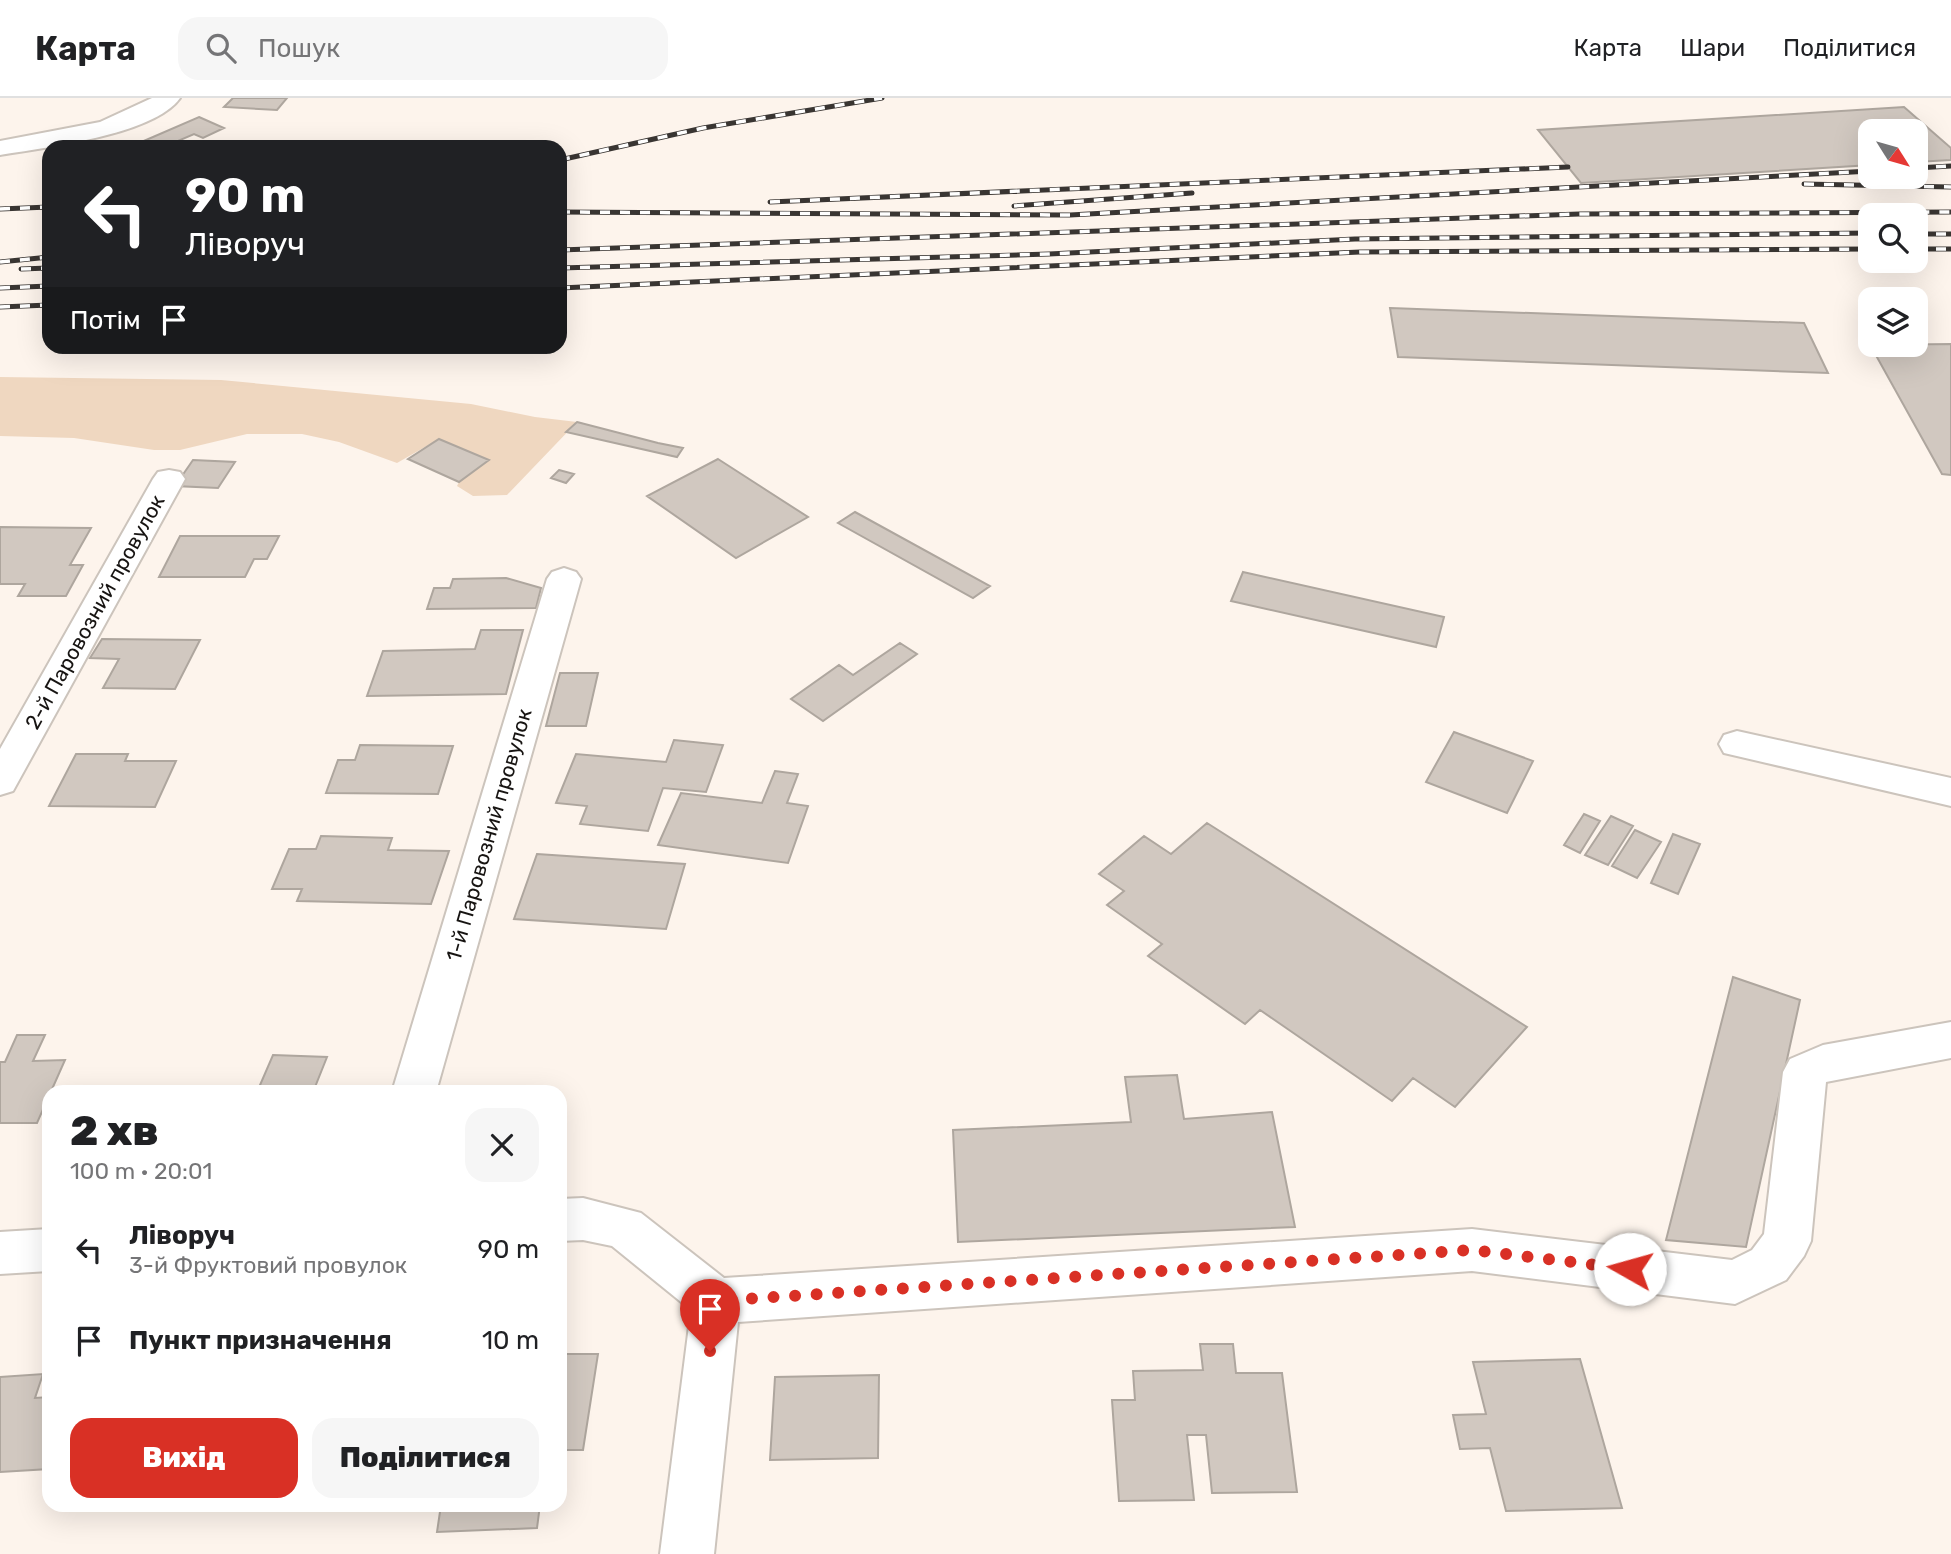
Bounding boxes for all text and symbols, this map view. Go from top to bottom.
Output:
search box [178,17,668,80]
text: Карта [35,29,136,68]
icon: search [202,29,240,67]
text: Пошук [258,33,340,64]
text: Карта [1573,34,1642,62]
text: Шари [1680,34,1745,62]
text: Поділитися [1783,34,1916,62]
north arrow [1858,119,1928,189]
map controls [1858,119,1928,357]
text: 90 m [185,166,305,224]
icon: left [70,168,161,259]
button: search [1858,203,1928,273]
text: Ліворуч [185,225,305,263]
button: layers [1858,287,1928,357]
icon: arrive [155,301,193,339]
text: Потім [70,305,141,336]
street label: 2-й Паровозний провулок [20,490,170,733]
street label: 1-й Паровозний провулок [440,706,537,964]
text: 2 хв [70,1106,159,1156]
button: close [465,1108,539,1182]
text: 100 m · 20:01 [70,1157,212,1185]
text: Ліворуч [129,1220,235,1251]
icon: left [70,1231,108,1269]
position arrow [1593,1232,1667,1306]
text: 90 m [478,1234,539,1265]
text: 3-й Фруктовий провулок [129,1251,407,1279]
pin [680,1279,740,1351]
icon: arrive [691,1290,729,1328]
icon: arrive [70,1322,108,1360]
text: Пункт призначення [129,1325,392,1356]
text: 10 m [482,1325,539,1356]
button: Вихід [70,1418,298,1498]
button: Поділитися [312,1418,539,1498]

